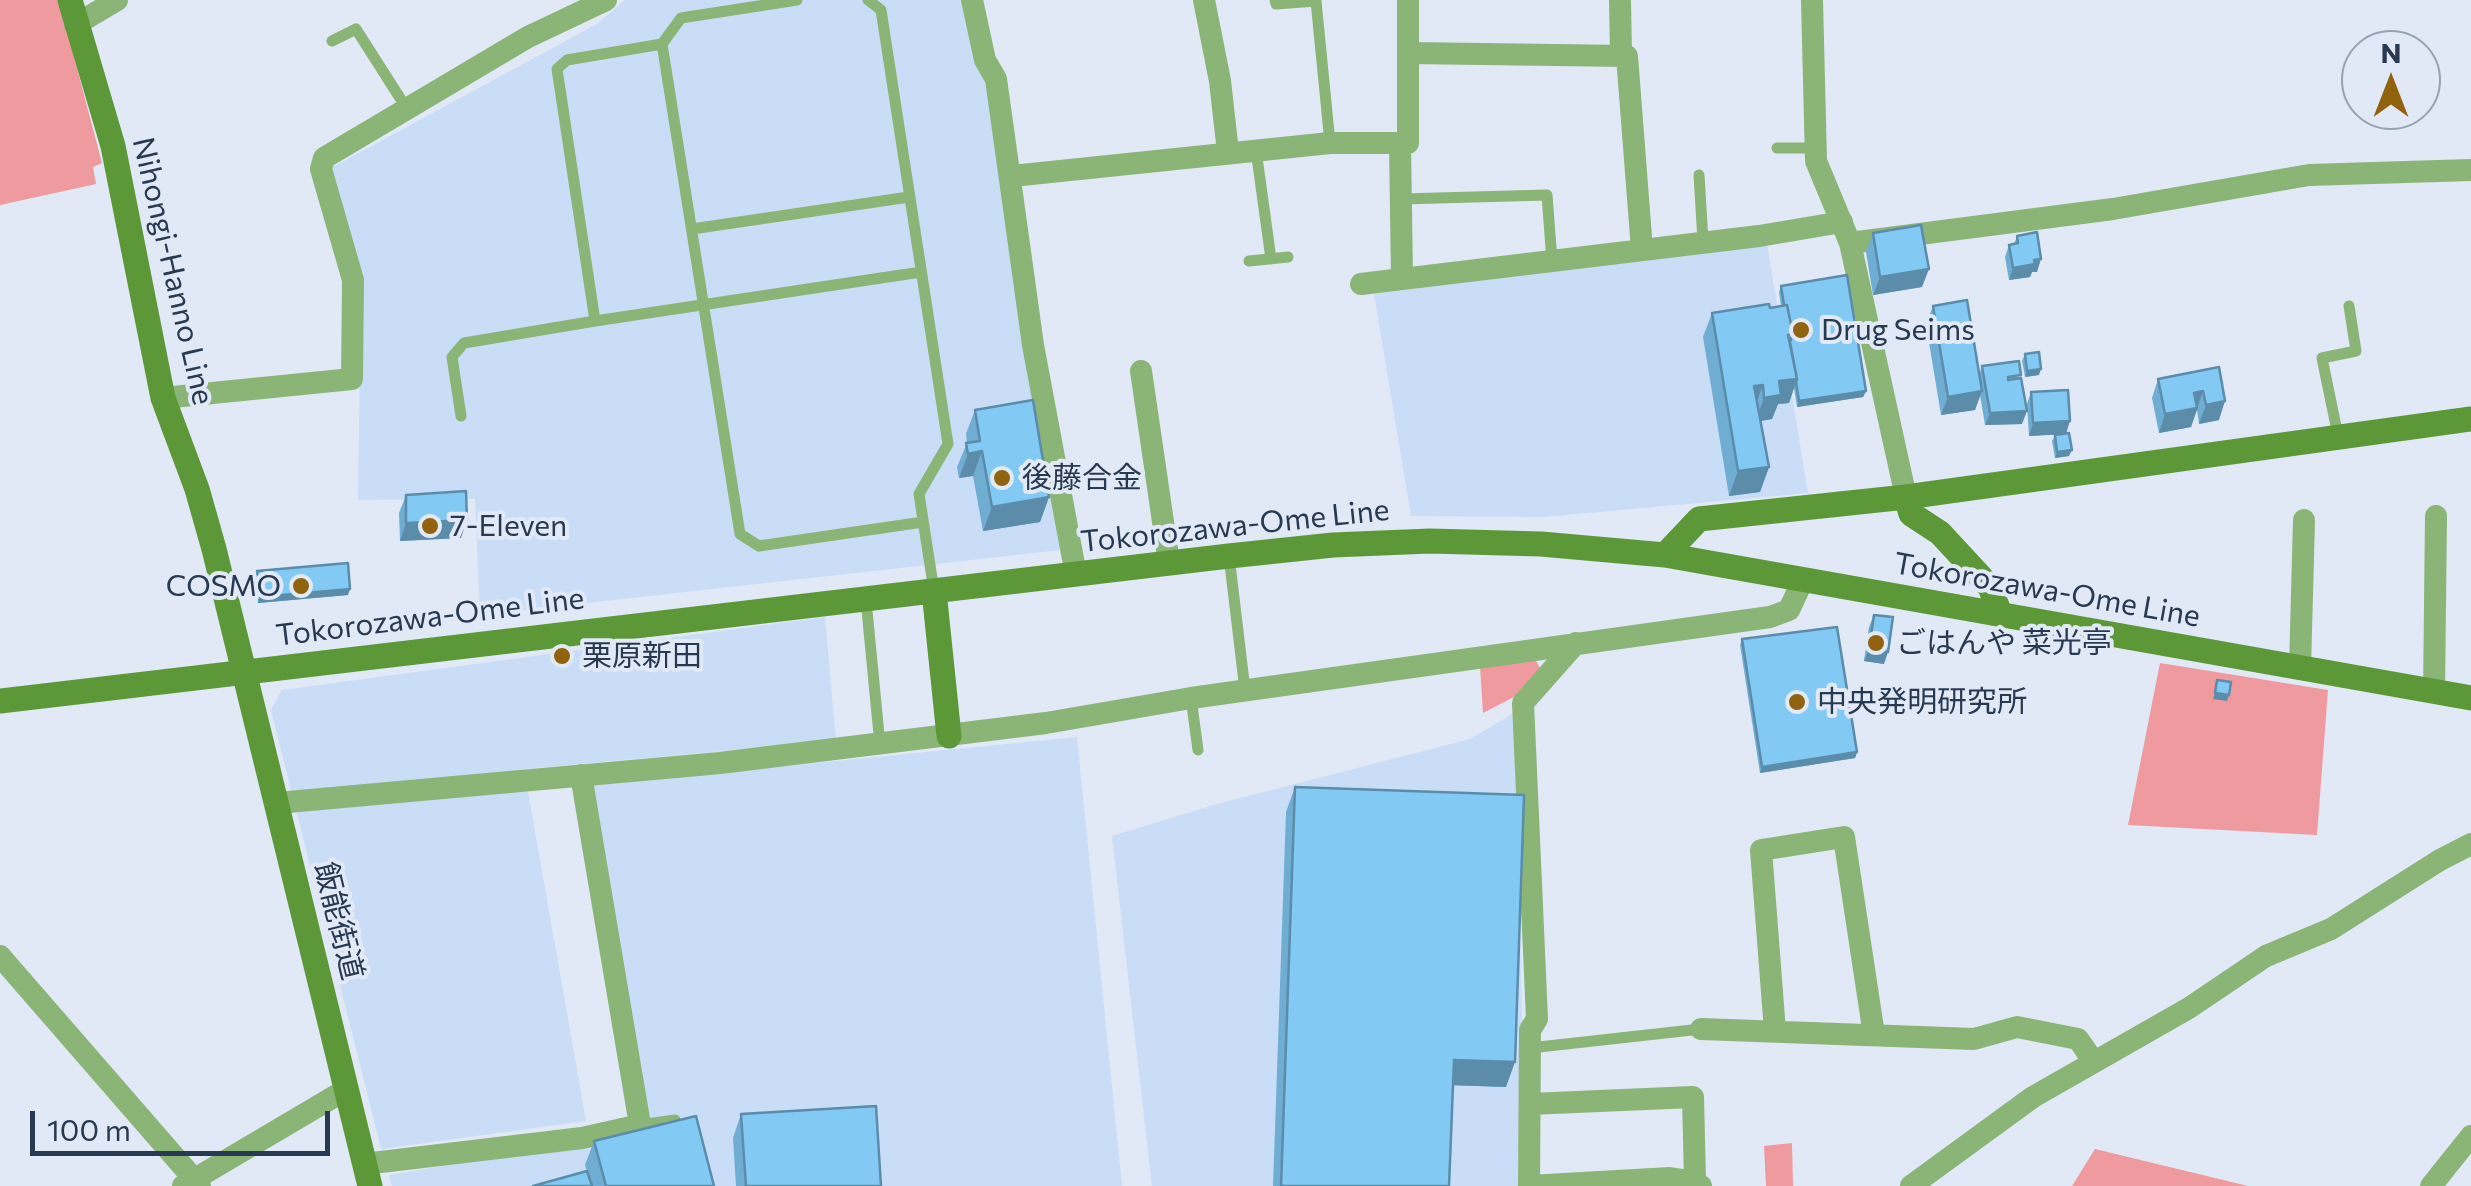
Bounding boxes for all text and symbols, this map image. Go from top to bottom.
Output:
north arrow [2341,30,2441,130]
text: N [2381,35,2402,69]
street label: Nihongi-Hanno Line [125,134,221,408]
place label: Drug Seims [1821,312,1975,348]
marker: Drug Seims [1790,319,1812,341]
place label: 後藤合金 [1022,460,1142,496]
marker: 後藤合金 [991,467,1013,489]
street label: Tokorozawa-Ome Line [1079,492,1391,560]
place label: 7-Eleven [450,508,567,544]
marker: 7-Eleven [419,515,441,537]
street label: Tokorozawa-Ome Line [1891,545,2203,635]
place label: COSMO [166,568,281,604]
marker: COSMO [290,575,312,597]
street label: Tokorozawa-Ome Line [274,580,586,654]
place label: ごはんや 菜光亭 [1896,625,2112,661]
marker: ごはんや 菜光亭 [1865,632,1887,654]
place label: 栗原新田 [582,638,702,674]
marker: 栗原新田 [551,645,573,667]
place label: 中央発明研究所 [1817,684,2027,720]
marker: 中央発明研究所 [1786,691,1808,713]
street label: 飯能街道 [307,858,371,984]
scale bar [35,1091,335,1153]
text: 100 m [47,1110,131,1147]

